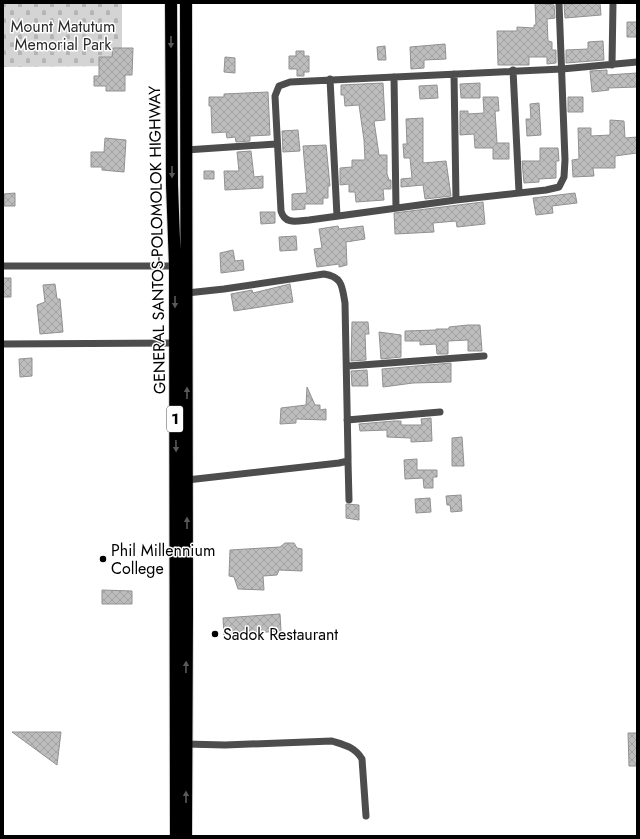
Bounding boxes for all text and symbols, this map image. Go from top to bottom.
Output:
park label: Mount Matutum Memorial Park [11,15,115,56]
one-way arrow [168,36,174,49]
street label: GENERAL SANTOS-POLOMOLOK HIGHWAY [143,86,171,394]
one-way arrow [169,166,175,179]
one-way arrow [172,296,178,309]
one-way arrow [184,386,190,399]
road number: 1 [167,406,183,432]
one-way arrow [173,440,179,453]
one-way arrow [184,516,190,529]
place label: Phil Millennium College [111,539,215,580]
marker: Phil Millennium College [98,554,108,564]
place label: Sadok Restaurant [223,623,338,646]
marker: Sadok Restaurant [210,629,220,639]
one-way arrow [183,661,190,673]
one-way arrow [182,791,189,803]

